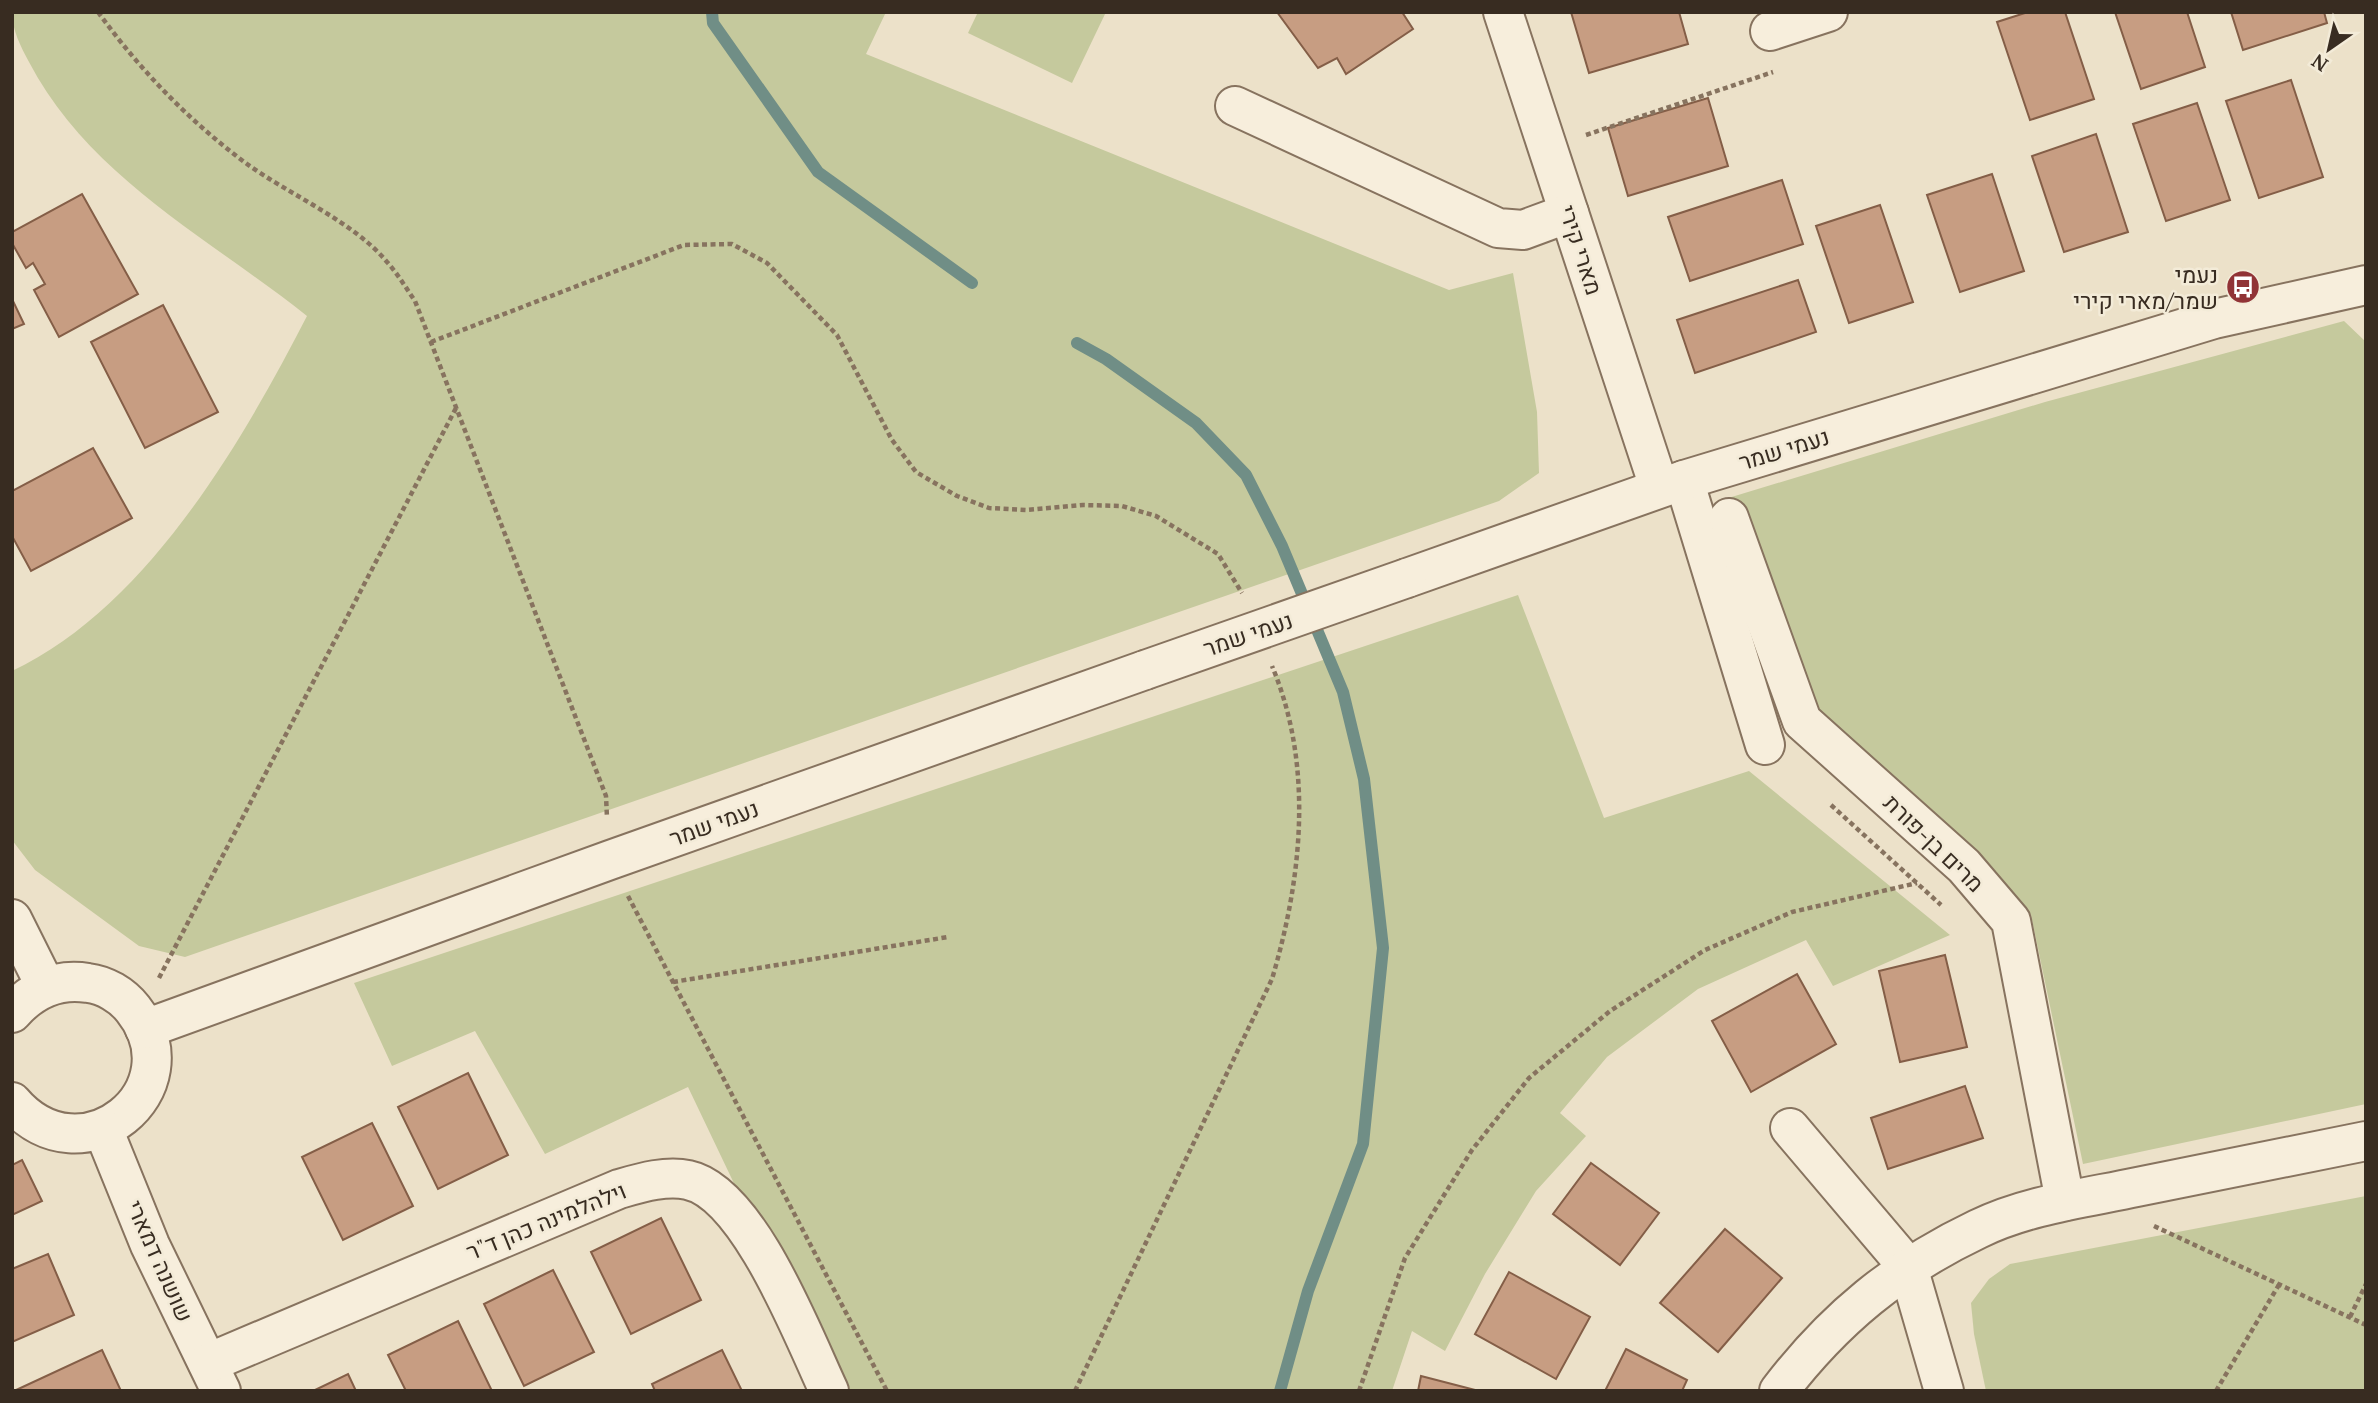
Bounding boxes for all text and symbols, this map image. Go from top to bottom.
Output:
north arrow [2294,14,2364,84]
text: N [2306,49,2332,78]
street label: מארי קירי [1552,201,1610,299]
place label: נעמי שמר/מארי קירי [2073,259,2218,316]
bus stop icon: נעמי שמר/מארי קירי [2224,268,2262,306]
street label: נעמי שמר [1735,421,1833,477]
street label: נעמי שמר [1199,604,1297,664]
street label: מרים בן-פורת [1877,787,1991,899]
street label: נעמי שמר [665,793,763,853]
street label: וילהלמינה כהן ד"ר [461,1175,631,1267]
street label: שושנה דמארי [119,1195,201,1327]

